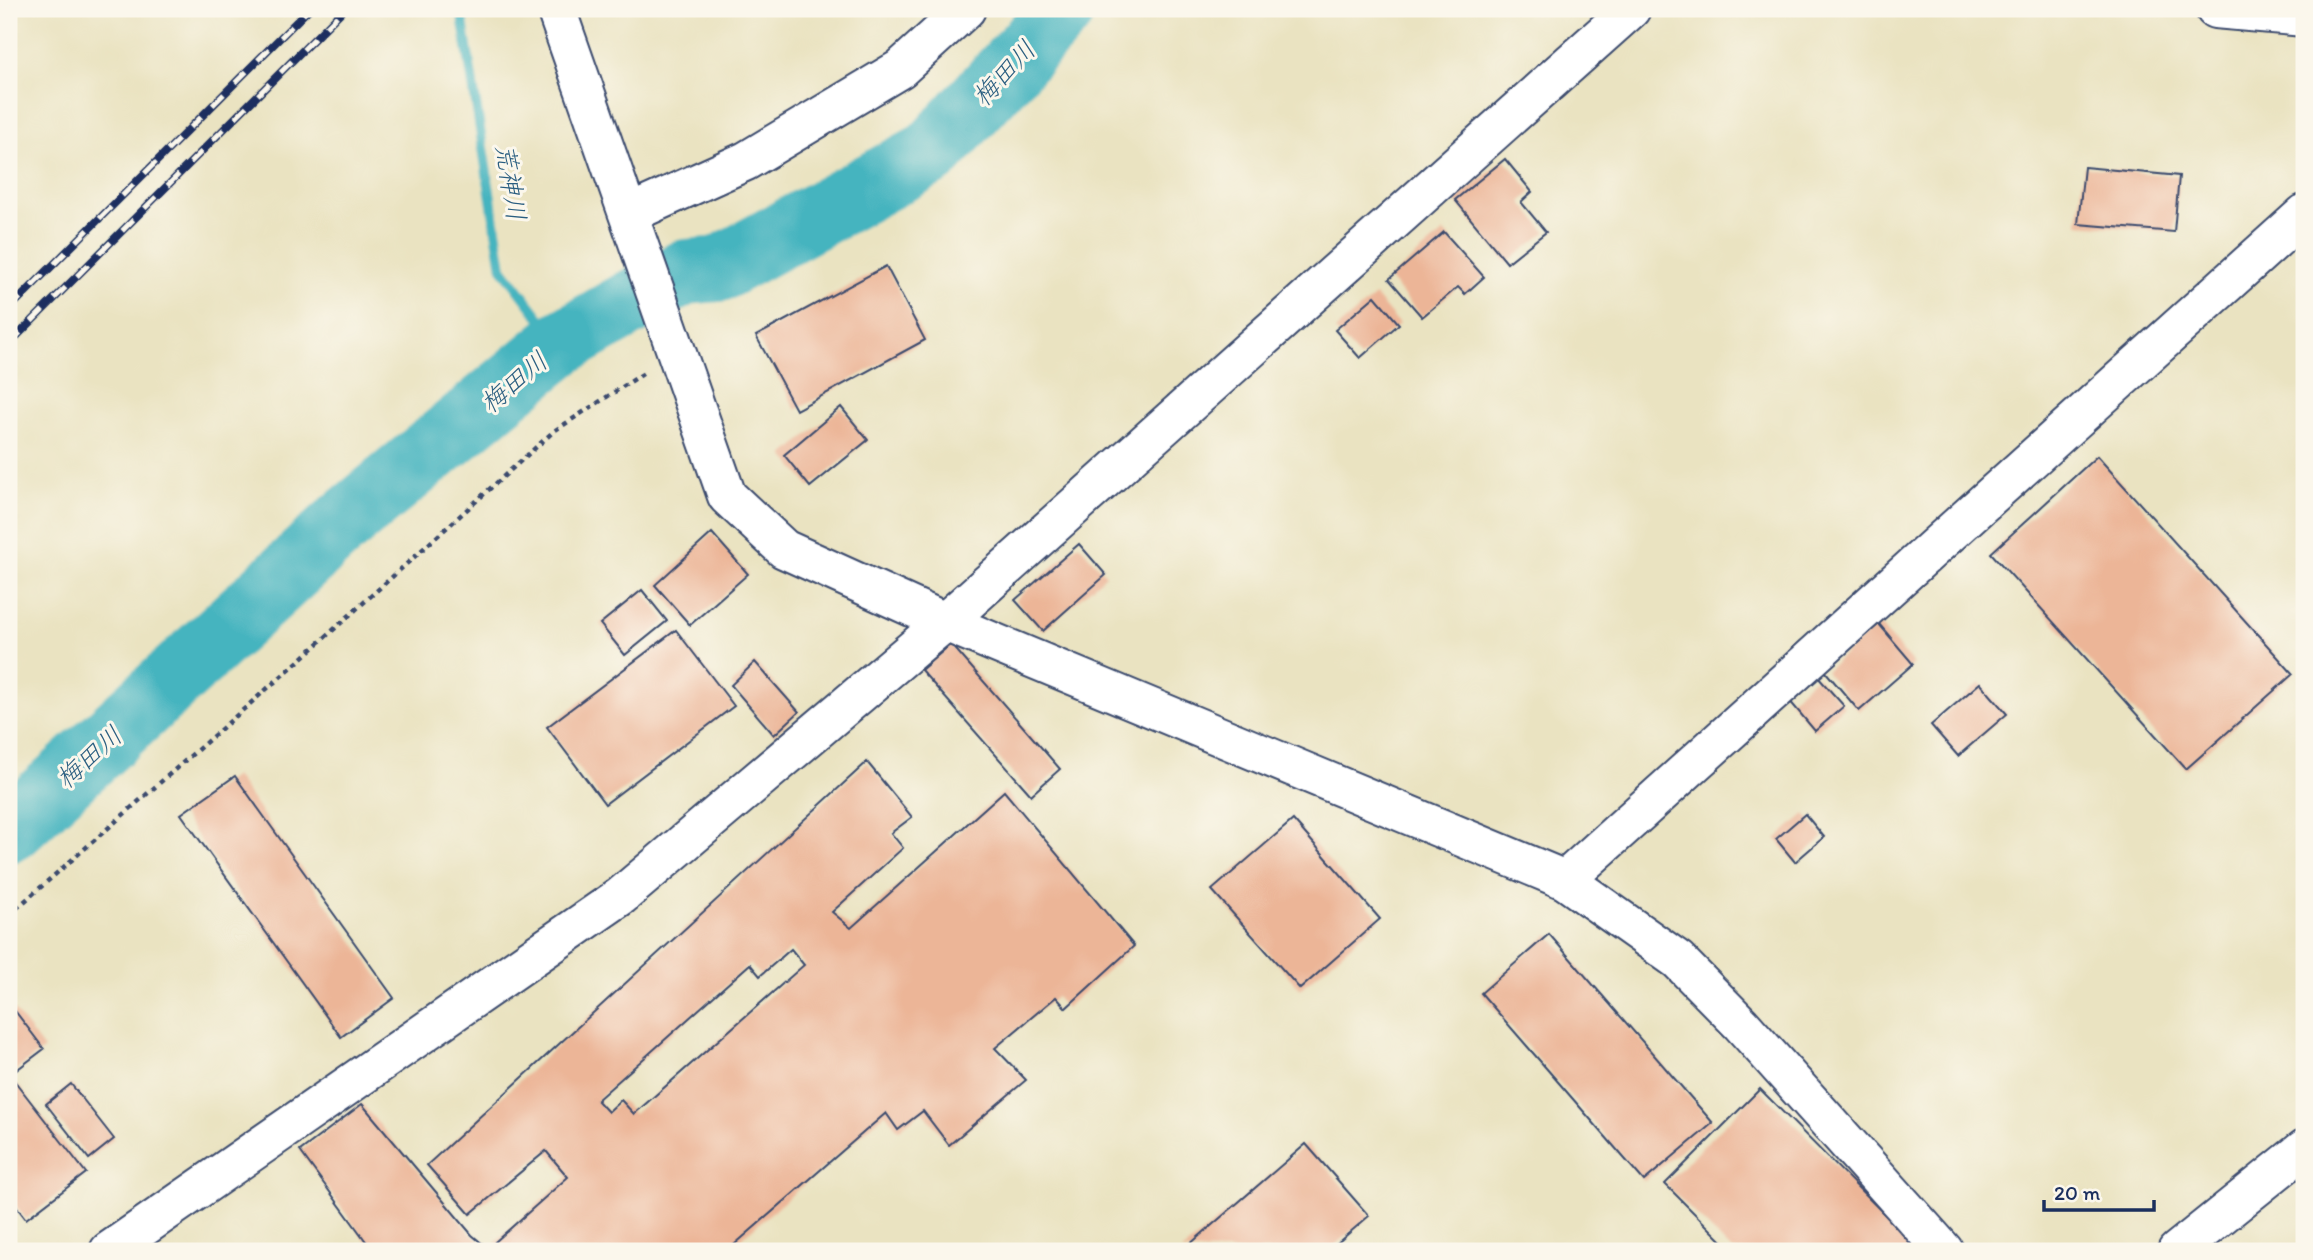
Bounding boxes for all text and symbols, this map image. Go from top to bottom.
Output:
water label: 梅田川 [966,34,1042,112]
water label: 荒神川 [489,141,533,223]
water label: 梅田川 [474,345,554,419]
water label: 梅田川 [49,719,129,795]
scale bar [2044,1169,2154,1213]
text: 20 m [2054,1180,2101,1205]

